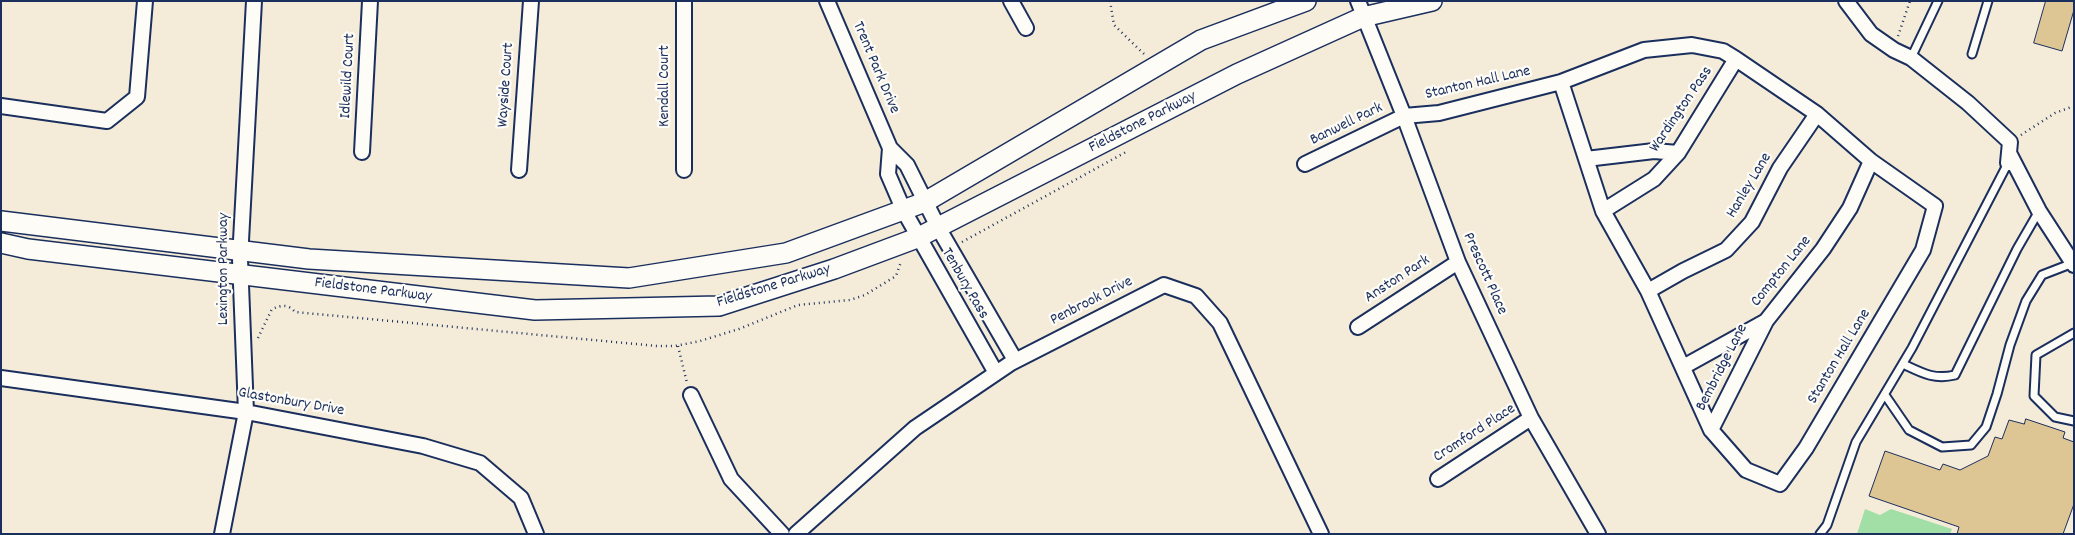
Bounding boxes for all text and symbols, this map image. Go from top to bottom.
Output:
street label: Trent Park Drive [847,19,903,117]
street label: Idlewild Court [337,33,361,119]
street label: Wayside Court [494,42,520,128]
street label: Kendall Court [656,45,676,127]
street label: Stanton Hall Lane [1424,63,1532,105]
street label: Wardington Pass [1646,63,1718,157]
street label: Fieldstone Parkway [1086,88,1200,158]
street label: Banwell Park [1308,99,1386,151]
street label: Hanley Lane [1723,150,1777,222]
street label: Lexington Parkway [215,213,235,325]
street label: Prescott Place [1457,230,1511,318]
street label: Compton Lane [1747,233,1817,311]
street label: Tenbury Pass [936,245,992,323]
street label: Anston Park [1362,252,1434,308]
street label: Fieldstone Parkway [715,261,833,313]
street label: Penbrook Drive [1048,273,1136,331]
street label: Fieldstone Parkway [313,274,433,308]
street label: Stanton Hall Lane [1804,306,1876,408]
street label: Bembridge Lane [1693,321,1753,415]
street label: Glastonbury Drive [237,384,345,422]
street label: Cromford Place [1430,400,1520,468]

